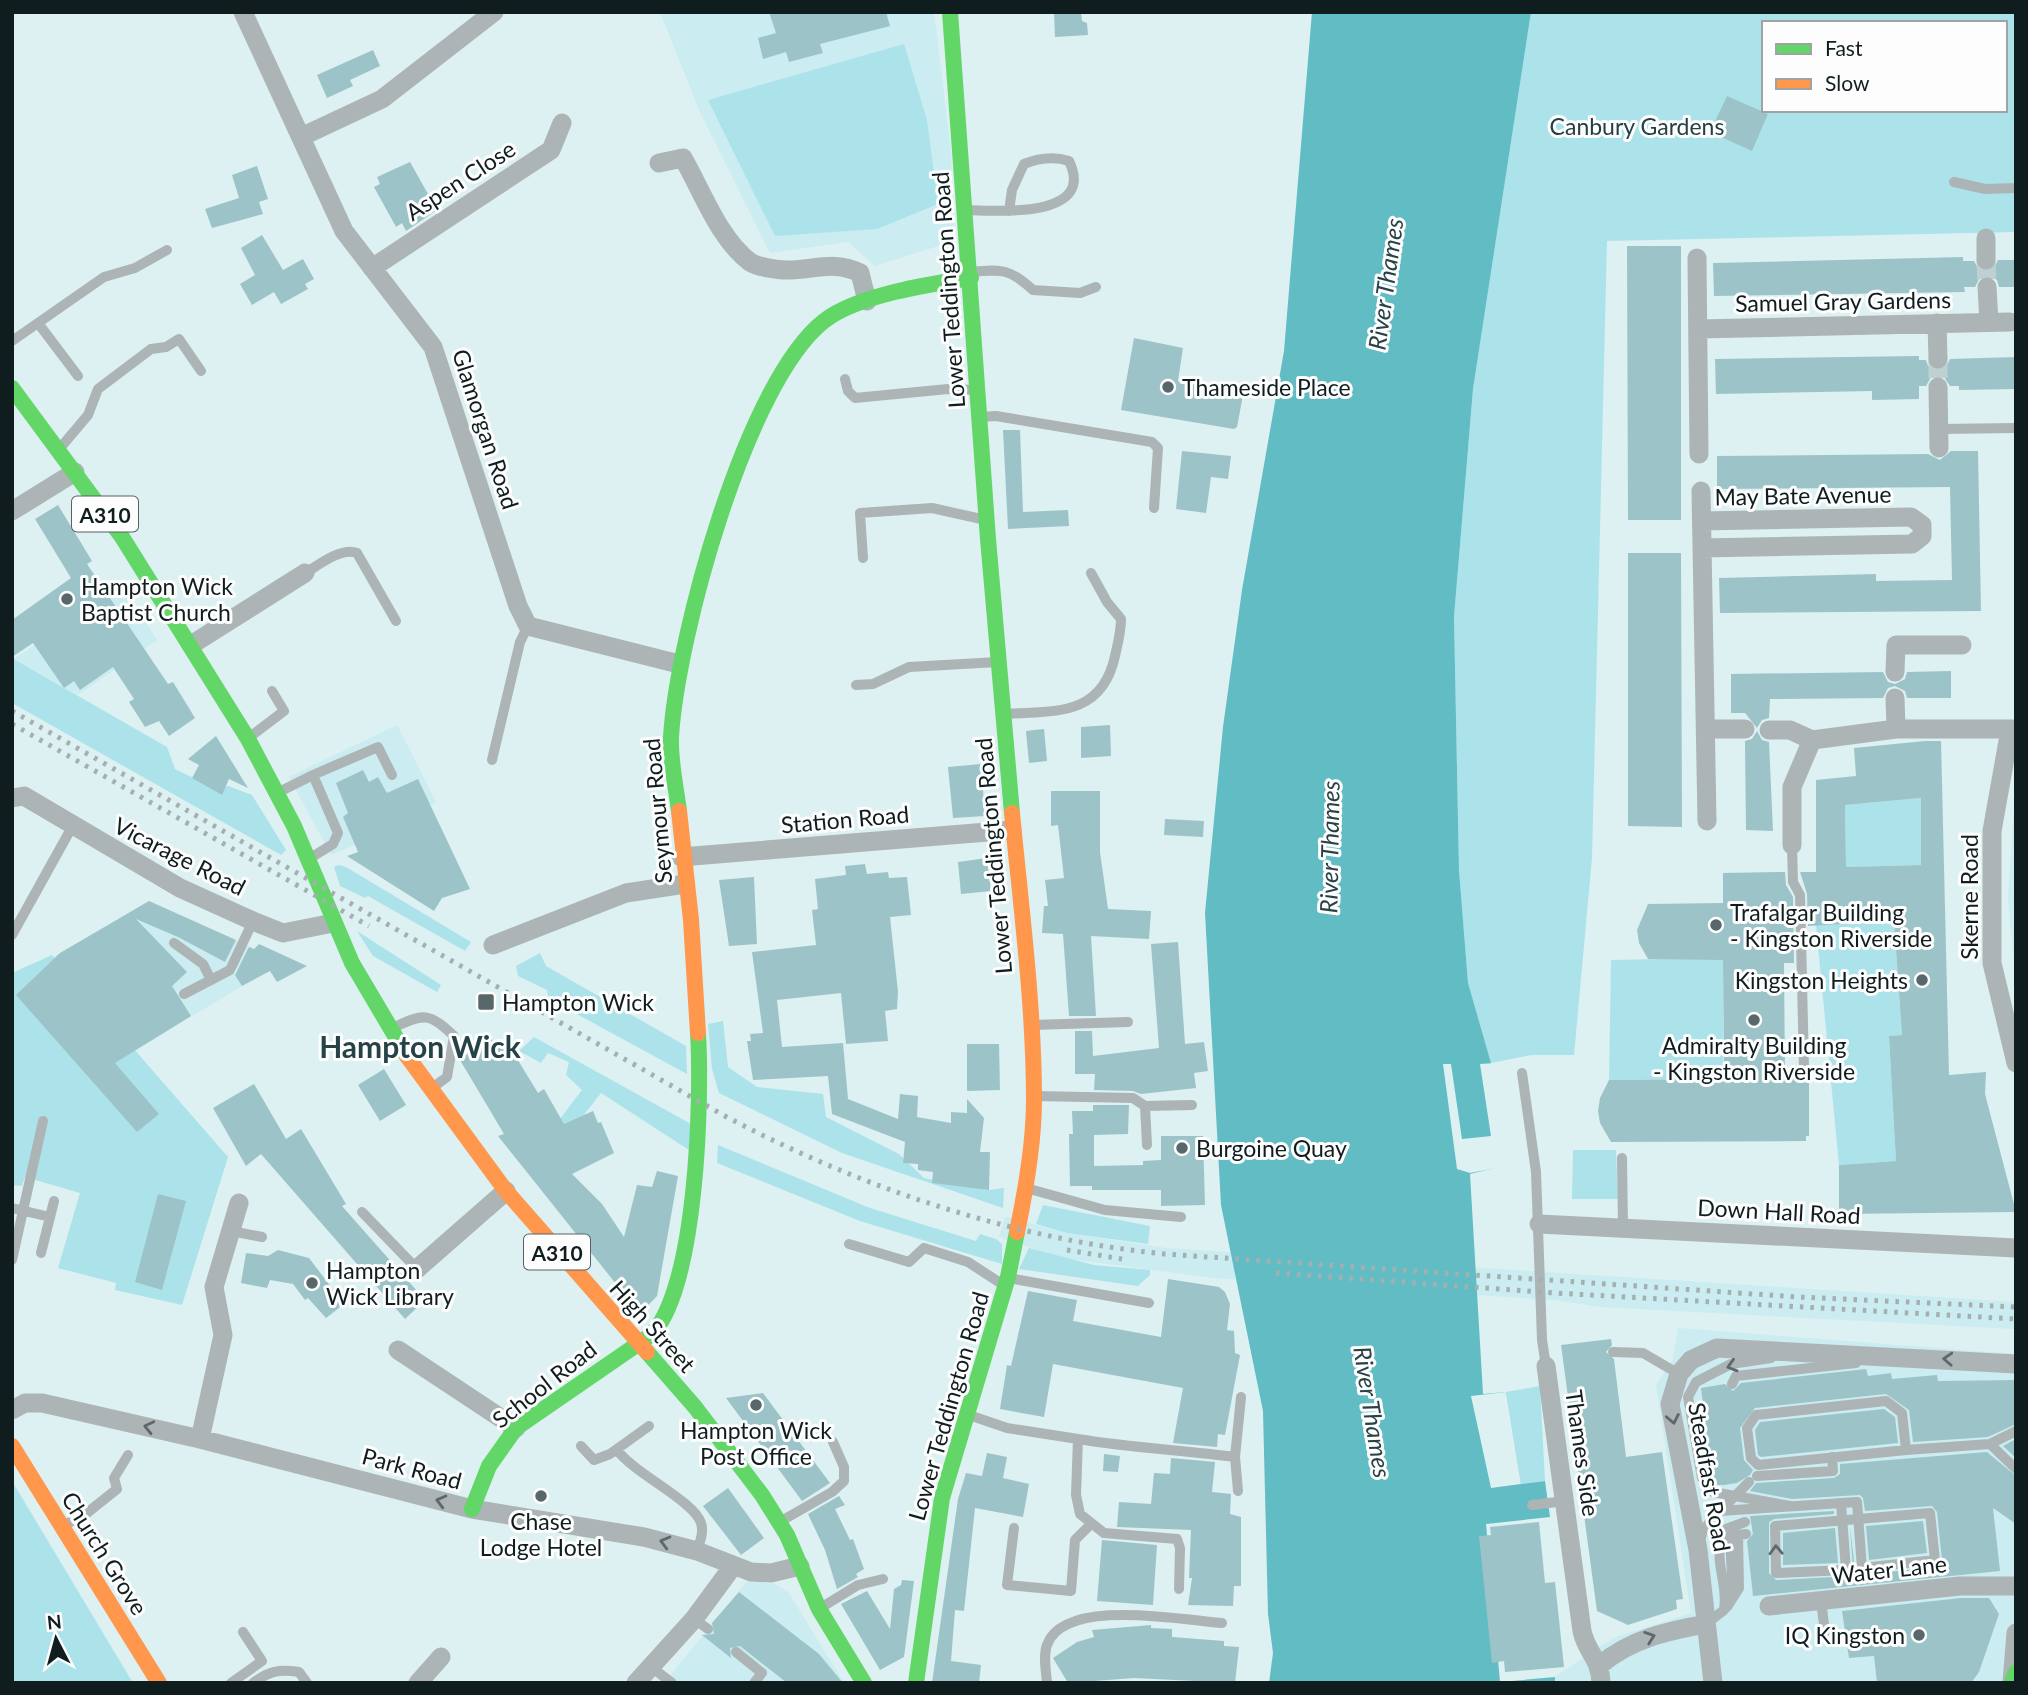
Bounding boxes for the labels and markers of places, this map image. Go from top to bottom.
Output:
place label: Thameside Place [1182,373,1351,401]
marker: Thameside Place [1160,379,1176,395]
place label: Hampton Wick Baptist Church [81,572,233,626]
marker: Hampton Wick Baptist Church [59,591,75,607]
place label: Trafalgar Building - Kingston Riverside [1730,898,1932,952]
marker: Trafalgar Building - Kingston Riverside [1708,917,1724,933]
place label: Kingston Heights [1735,966,1908,994]
marker: Kingston Heights [1914,972,1930,988]
place label: Hampton Wick [502,988,654,1016]
marker: Hampton Wick [476,992,496,1012]
marker: Admiralty Building - Kingston Riverside [1746,1012,1762,1028]
place label: Admiralty Building - Kingston Riverside [1653,1031,1855,1085]
place label: Burgoine Quay [1196,1134,1347,1162]
marker: Burgoine Quay [1174,1140,1190,1156]
place label: Hampton Wick Library [326,1256,454,1310]
marker: Hampton Wick Library [304,1275,320,1291]
marker: Hampton Wick Post Office [748,1397,764,1413]
place label: Hampton Wick Post Office [680,1416,832,1470]
marker: Chase Lodge Hotel [533,1488,549,1504]
place label: Chase Lodge Hotel [480,1507,602,1561]
place label: IQ Kingston [1785,1621,1905,1649]
marker: IQ Kingston [1911,1627,1927,1643]

